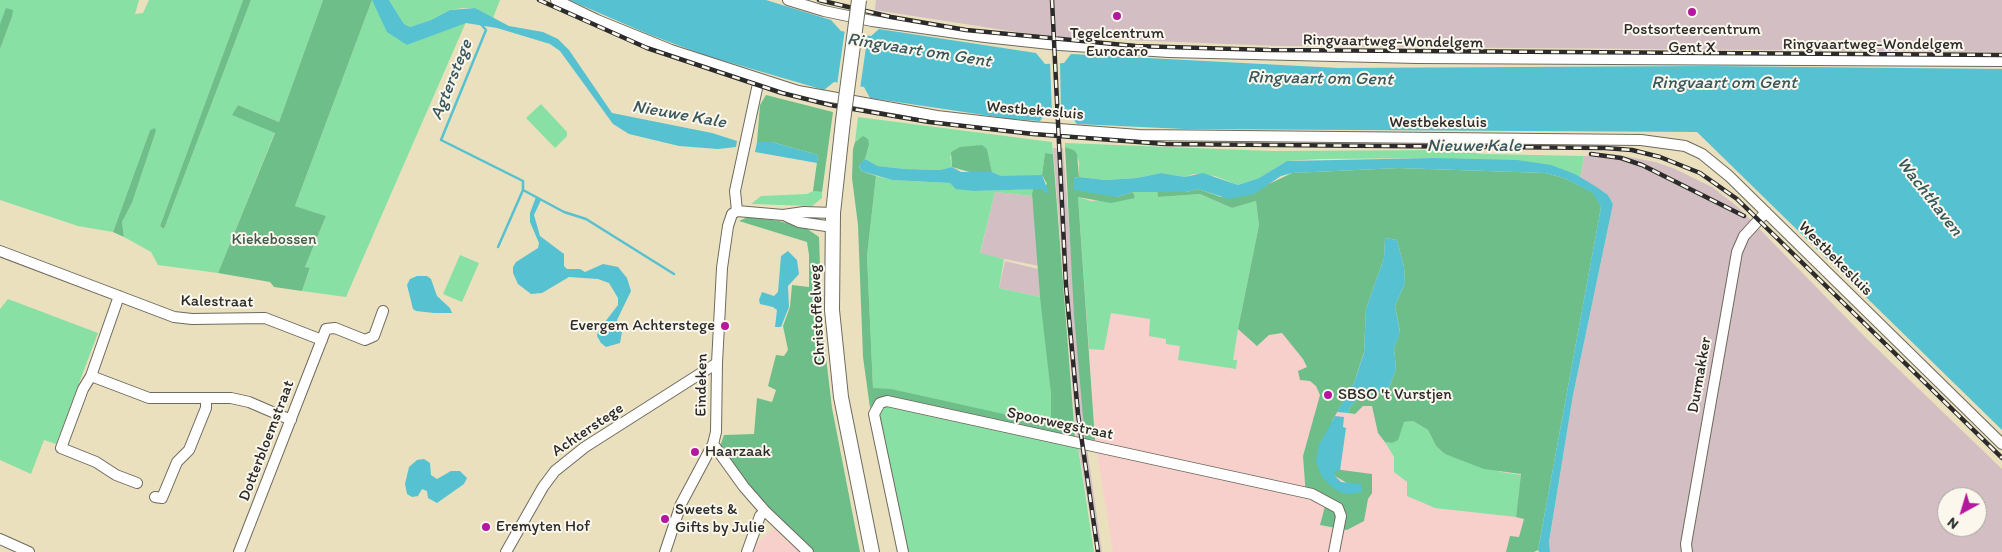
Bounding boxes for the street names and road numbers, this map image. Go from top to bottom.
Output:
street label: Ringvaartweg-Wondelgem [1303,31,1483,53]
street label: Ringvaartweg-Wondelgem [1783,35,1963,55]
street label: Westbekesluis [986,97,1084,125]
street label: Westbekesluis [1389,113,1487,133]
street label: Westbekesluis [1794,218,1876,300]
street label: Christoffelweg [806,264,830,366]
street label: Kalestraat [180,292,254,312]
street label: Durmakker [1684,336,1716,414]
street label: Eindeken [692,353,712,417]
street label: Dotterbloemstraat [235,378,299,504]
street label: Achterstege [548,399,628,461]
street label: Spoorwegstraat [1005,403,1115,445]

